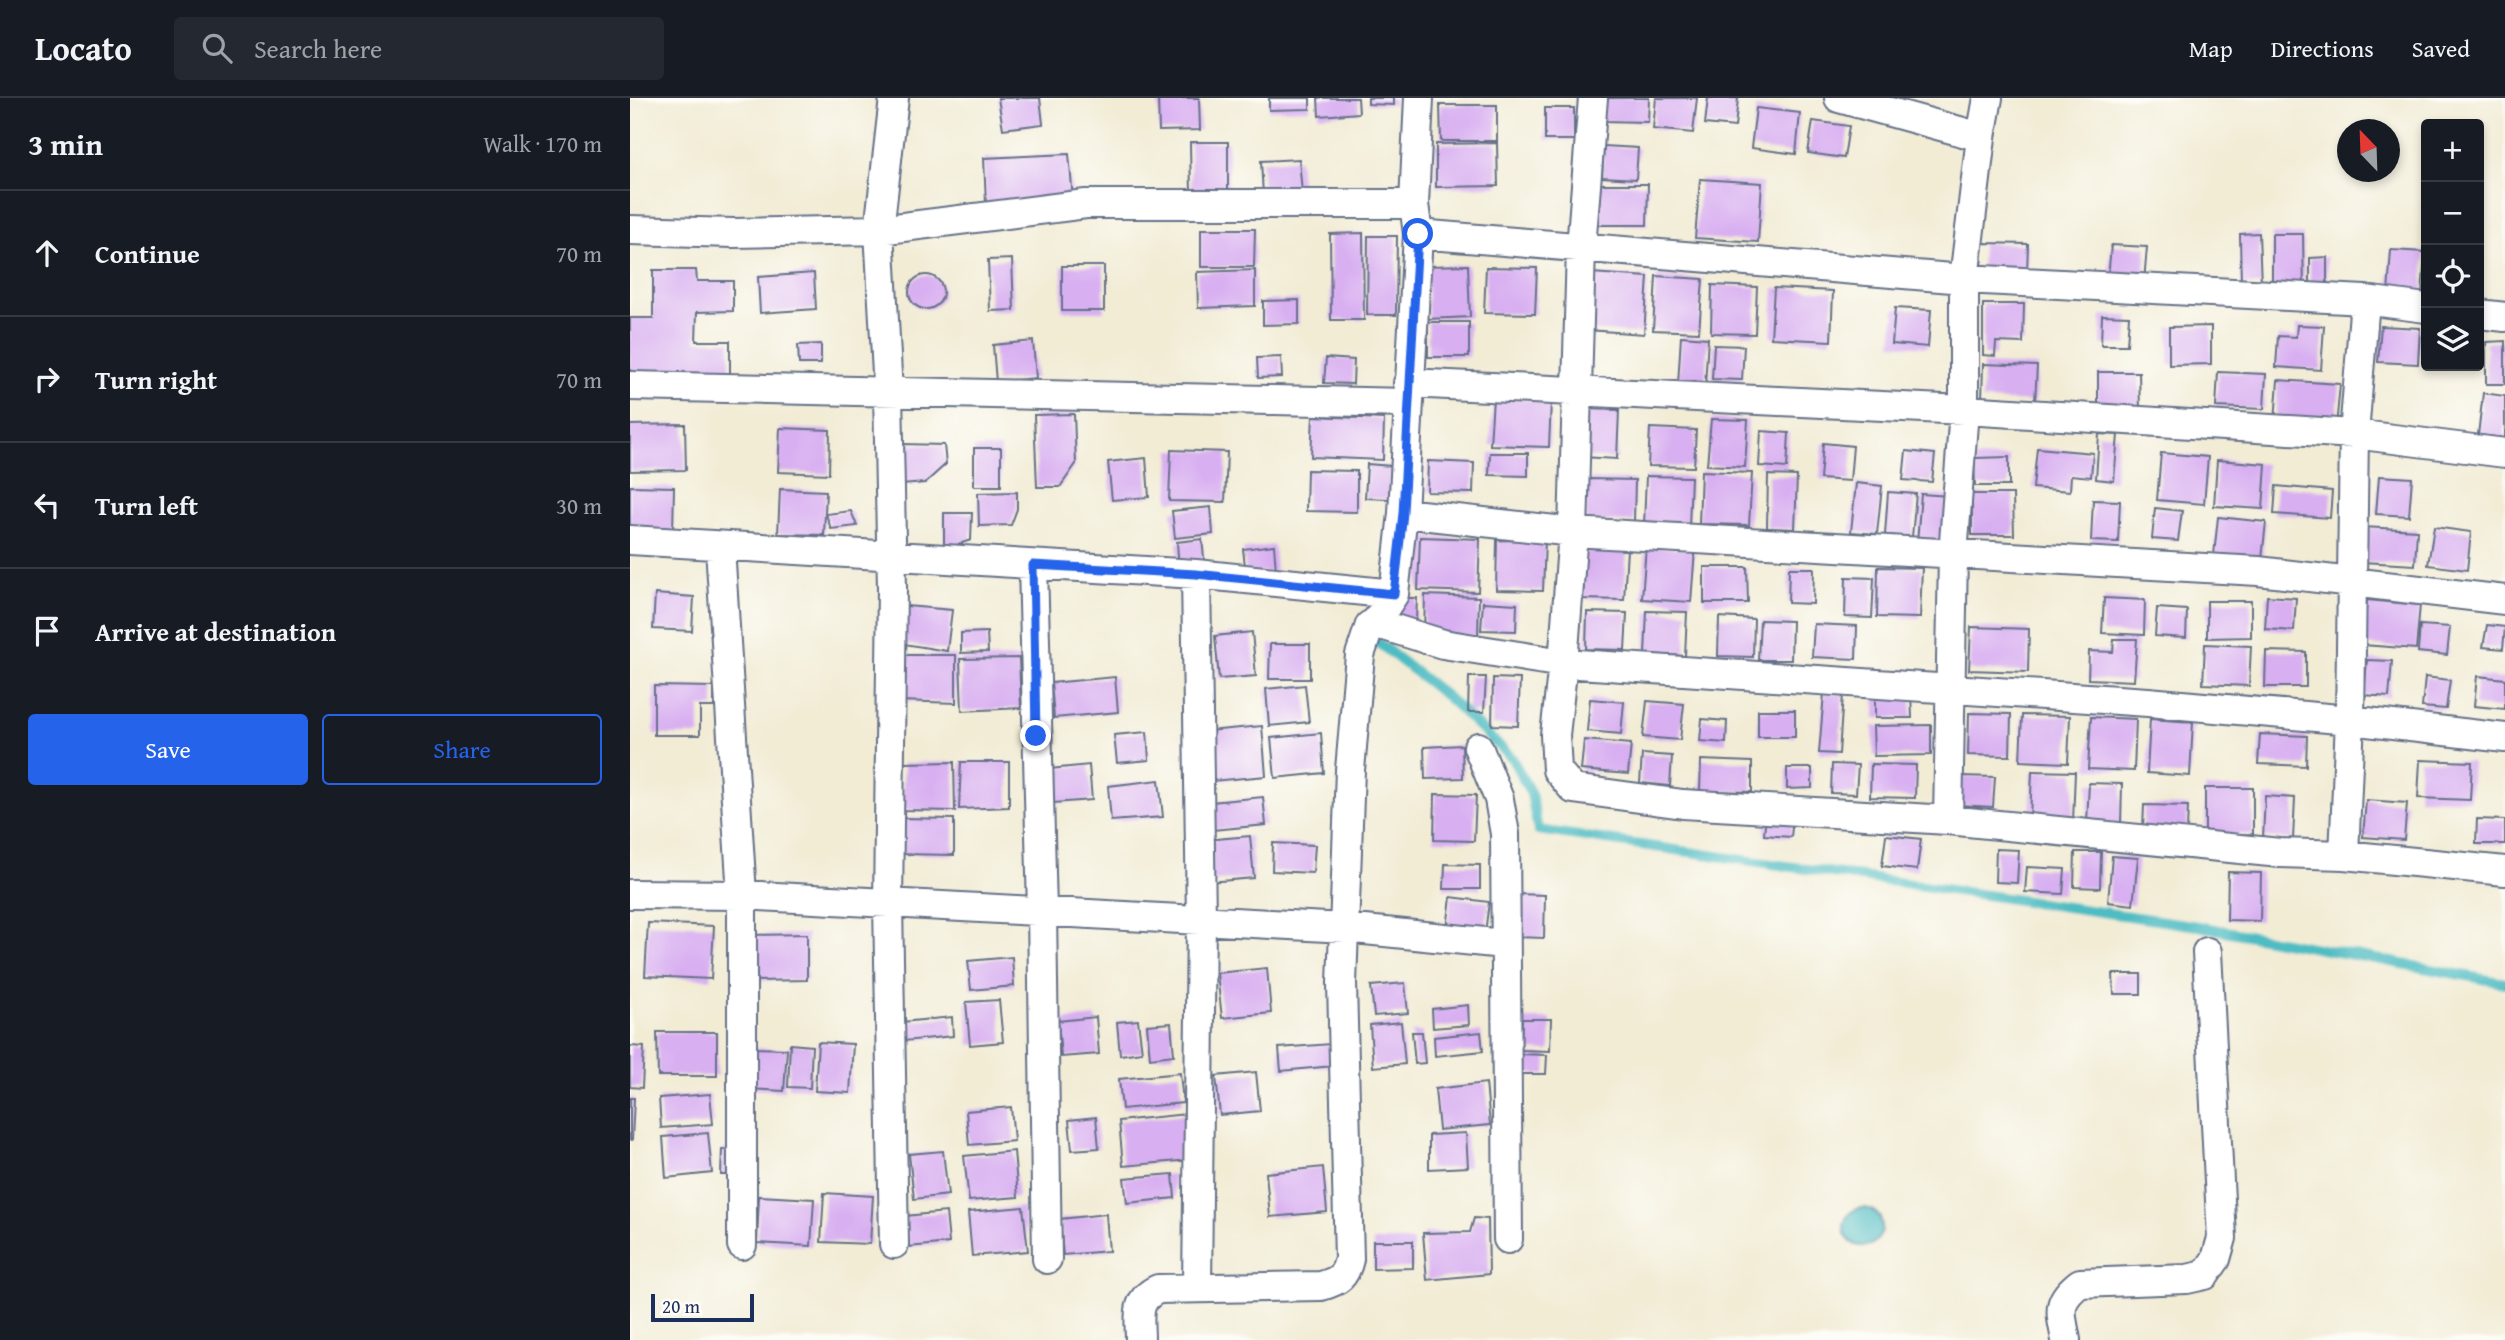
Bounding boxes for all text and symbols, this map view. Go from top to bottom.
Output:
search box [174,17,664,80]
text: Locato [35,24,132,72]
icon: search [198,29,236,67]
text: Search here [254,29,382,68]
text: Map [2189,31,2233,66]
text: Directions [2271,31,2374,66]
text: Saved [2412,31,2470,66]
north arrow [2337,119,2400,182]
map controls [2421,119,2484,371]
button: + [2421,119,2484,182]
text: 3 min [28,122,103,166]
text: Walk · 170 m [483,127,602,160]
button: − [2421,182,2484,245]
route start [1402,218,1433,249]
icon: ahead [28,234,66,272]
text: Continue [95,234,200,273]
text: 70 m [556,237,602,270]
button: locate [2421,245,2484,308]
button: layers [2421,308,2484,371]
icon: right [28,360,66,398]
text: Turn right [95,360,217,399]
text: 70 m [556,363,602,396]
icon: left [28,486,66,524]
text: Turn left [95,486,198,525]
text: 30 m [556,489,602,522]
icon: arrive [28,612,66,650]
text: Arrive at destination [95,612,336,651]
button: Save [28,714,308,785]
button: Share [322,714,602,785]
route end [1020,720,1051,751]
scale bar [651,1291,754,1323]
text: 20 m [662,1292,700,1320]

